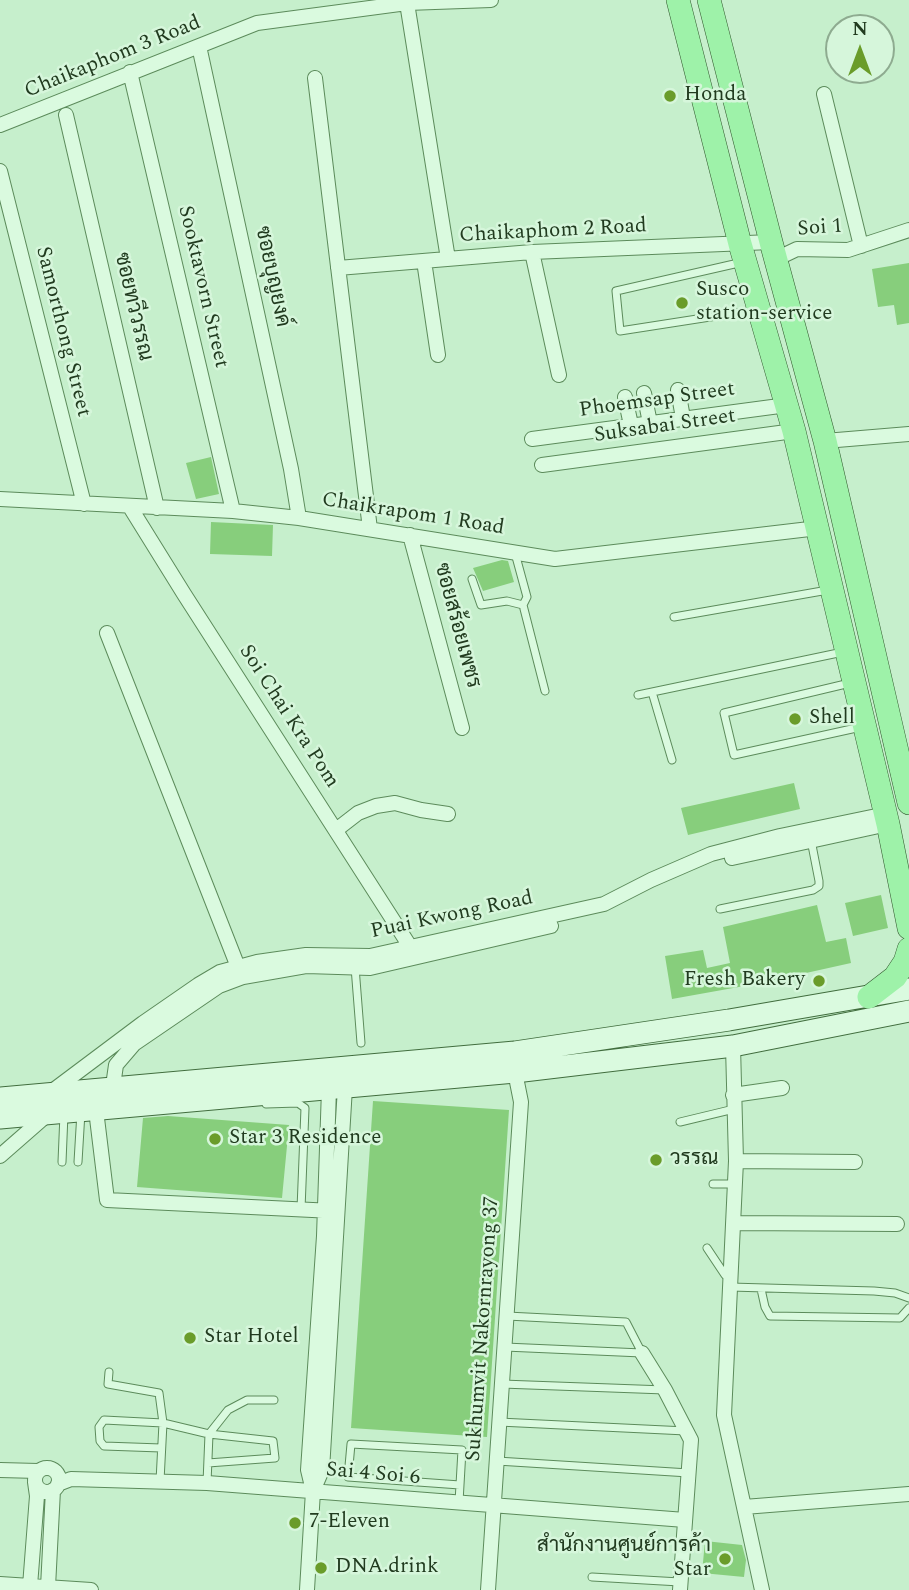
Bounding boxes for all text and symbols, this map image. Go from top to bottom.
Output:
street label: Chaikaphom 3 Road [21,11,205,105]
north arrow [825,14,895,84]
text: N [852,15,868,44]
place label: Honda [684,83,747,109]
marker: Honda [662,88,678,104]
street label: Sooktavorn Street [171,203,233,371]
street label: Chaikaphom 2 Road [459,215,647,249]
street label: Soi 1 [797,215,843,243]
street label: ซอยบุญยงค์ [248,224,294,330]
street label: Samorthong Street [29,244,95,420]
street label: ซอยทวีวรรณ [107,250,157,364]
place label: Susco station-service [696,278,832,328]
marker: Susco station-service [674,295,690,311]
street label: Phoemsap Street [578,378,736,424]
street label: Suksabai Street [593,405,737,449]
street label: Chaikrapom 1 Road [320,488,506,542]
street label: ซอยสร้อยเพชร [427,561,485,691]
street label: Soi Chai Kra Pom [232,641,344,793]
place label: Shell [809,706,855,732]
marker: Shell [787,711,803,727]
street label: Puai Kwong Road [369,886,535,946]
place label: Fresh Bakery [684,968,805,994]
marker: Fresh Bakery [811,973,827,989]
place label: Star 3 Residence [229,1126,381,1152]
marker: Star 3 Residence [207,1131,223,1147]
place label: วรรณ [670,1147,719,1173]
marker: วรรณ [648,1152,664,1168]
street label: Sukhumvit Nakornrayong 37 [462,1196,506,1462]
place label: Star Hotel [204,1325,299,1351]
marker: Star Hotel [182,1330,198,1346]
street label: Sai 4 Soi 6 [325,1458,421,1492]
place label: 7-Eleven [309,1510,390,1536]
marker: 7-Eleven [287,1515,303,1531]
place label: สำนักงานศูนย์การค้า Star [537,1534,711,1584]
marker: สำนักงานศูนย์การค้า Star [717,1551,733,1567]
place label: DNA.drink [335,1555,439,1581]
marker: DNA.drink [313,1560,329,1576]

